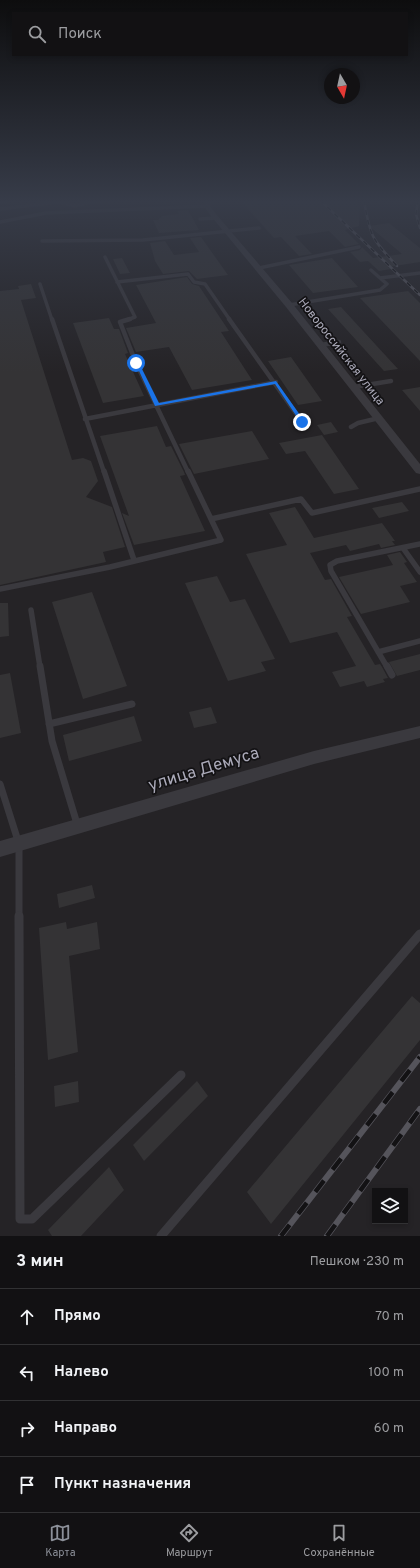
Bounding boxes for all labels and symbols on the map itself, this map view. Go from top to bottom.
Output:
north arrow [324,68,360,104]
street label: Новороссийская улица [294,295,388,409]
route start [127,354,145,372]
route end [293,413,311,431]
street label: улица Демуса [146,743,262,797]

